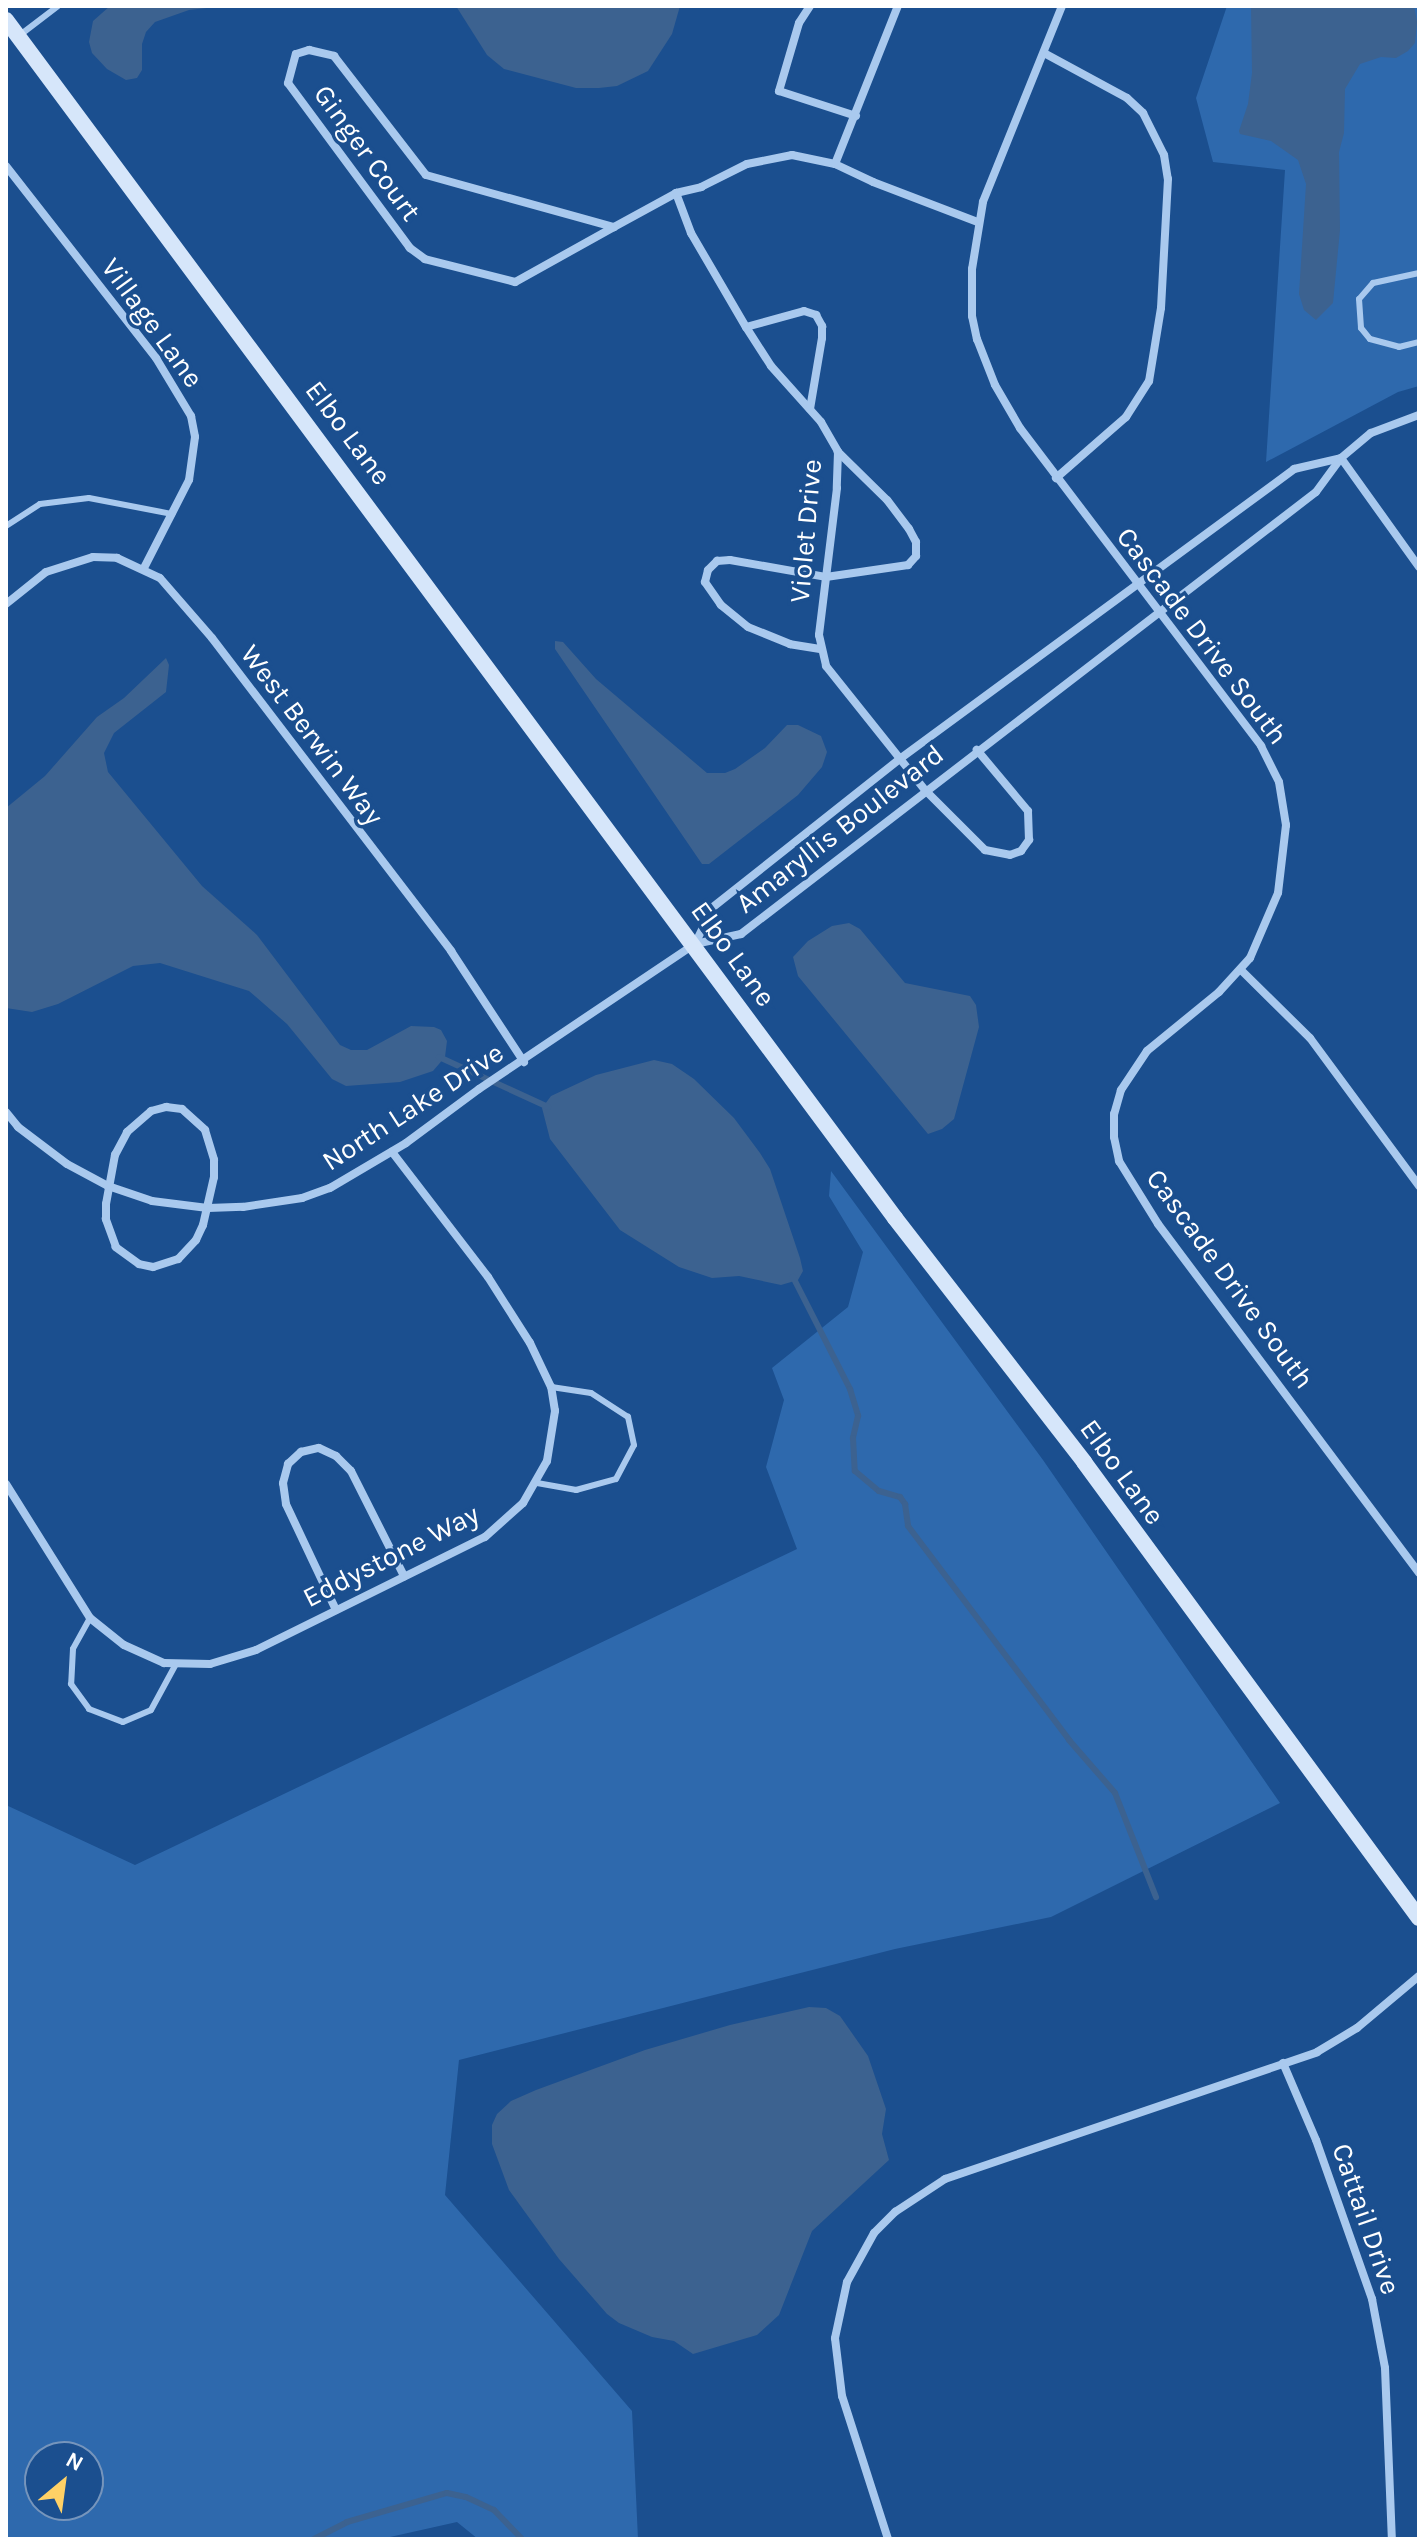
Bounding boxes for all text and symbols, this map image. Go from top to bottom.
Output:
street label: Ginger Court [306,78,428,228]
street label: Village Lane [94,252,210,394]
street label: Elbo Lane [298,374,398,492]
street label: Violet Drive [783,458,829,604]
street label: Cascade Drive South [1109,521,1295,751]
street label: West Berwin Way [233,638,391,832]
street label: Amaryllis Boulevard [729,737,951,921]
street label: Elbo Lane [684,895,782,1013]
street label: North Lake Drive [316,1036,510,1178]
street label: Cascade Drive South [1139,1163,1321,1395]
street label: Elbo Lane [1073,1413,1171,1531]
street label: Eddystone Way [297,1497,485,1615]
street label: Cattail Drive [1325,2139,1407,2299]
north arrow [24,2441,104,2521]
text: N [61,2447,88,2477]

